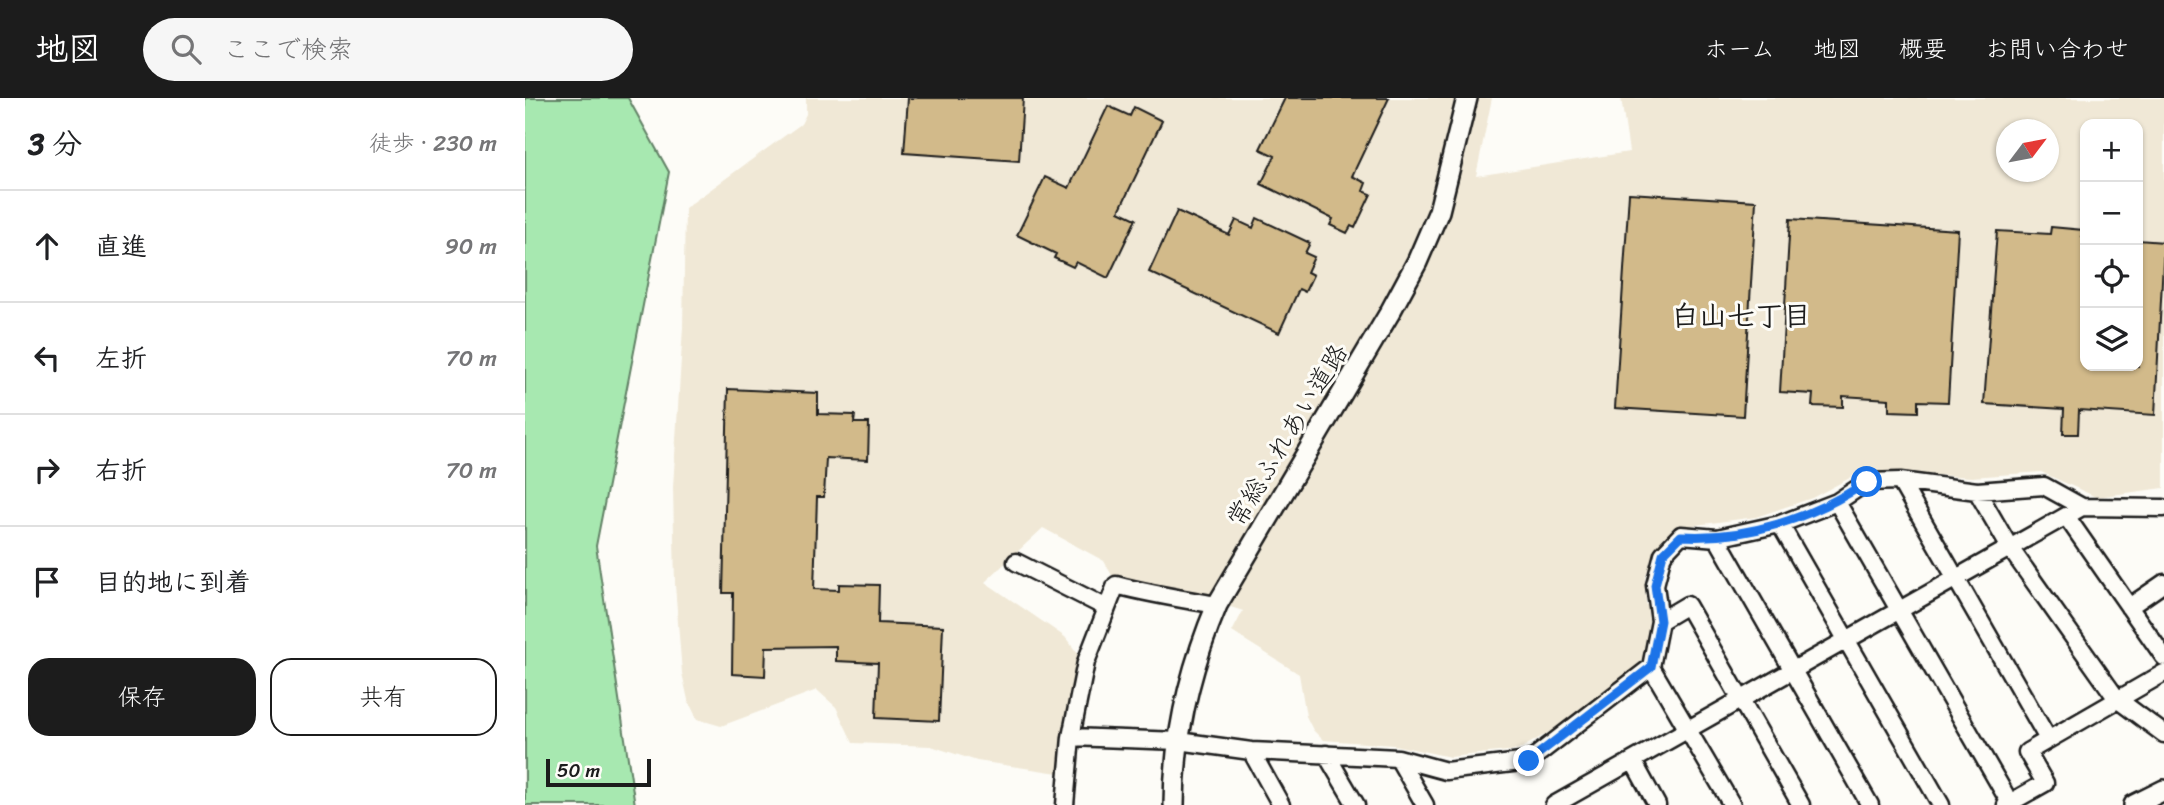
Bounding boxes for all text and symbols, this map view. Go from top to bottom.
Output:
search box [143,18,633,81]
text: 地図 [35,20,101,78]
text: ここで検索 [223,26,353,72]
text: ホーム [1704,28,1775,70]
text: 地図 [1813,28,1861,70]
text: 概要 [1899,28,1947,70]
text: お問い合わせ [1985,28,2129,70]
icon: search [167,30,205,68]
text: 3 分 [28,117,82,171]
north arrow [1996,119,2059,182]
map controls [2080,119,2143,371]
button: + [2080,119,2143,182]
text: 徒歩 · 230 m [369,123,497,164]
button: − [2080,182,2143,245]
text: 直進 [95,223,147,269]
text: 90 m [445,226,497,267]
icon: ahead [28,227,66,265]
button: locate [2080,245,2143,308]
district label: 白山七丁目 [1671,291,1811,340]
button: layers [2080,308,2143,371]
street label: 常総ふれあい道路 [1214,334,1360,536]
text: 左折 [95,335,147,381]
text: 70 m [446,338,497,379]
icon: left [28,339,66,377]
text: 右折 [95,447,147,493]
text: 70 m [446,450,497,491]
icon: right [28,451,66,489]
route start [1851,466,1882,497]
text: 目的地に到着 [95,559,251,605]
icon: arrive [28,563,66,601]
button: 保存 [28,658,256,736]
button: 共有 [270,658,497,736]
route end [1513,745,1544,776]
text: 50 m [557,754,600,787]
scale bar [546,756,651,788]

